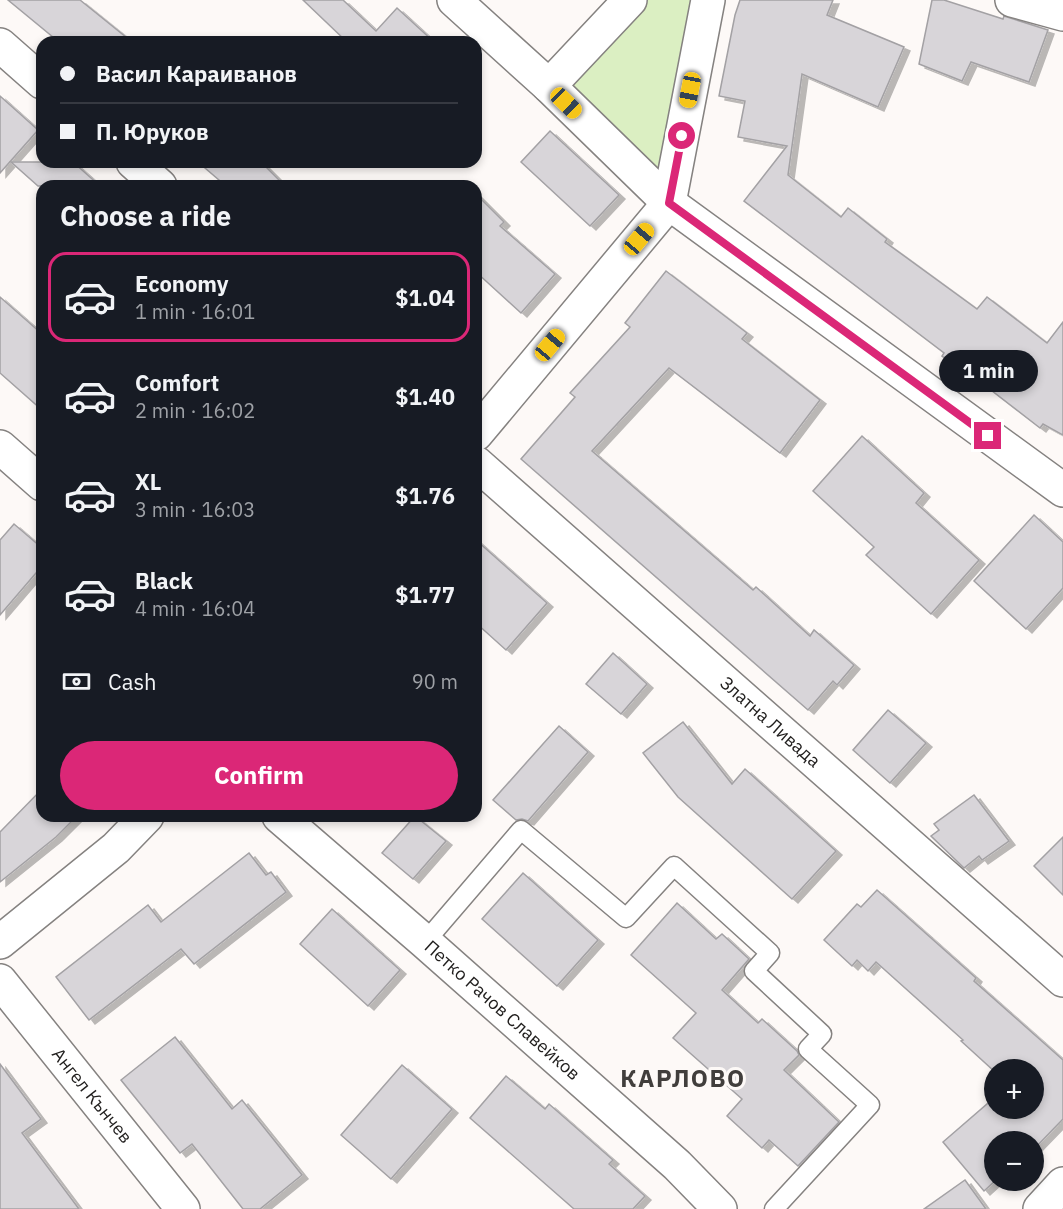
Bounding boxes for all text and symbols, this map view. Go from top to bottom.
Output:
text: Васил Караиванов [96,59,297,88]
car [678,71,702,109]
car [547,84,585,122]
text: П. Юруков [96,117,209,146]
route start [668,122,695,149]
text: Choose a ride [60,198,231,233]
car [621,219,657,259]
text: Economy [135,269,229,298]
icon: car [63,270,117,324]
text: $1.04 [395,283,455,312]
text: 1 min · 16:01 [135,298,255,325]
car [532,325,568,365]
callout: 1 min [938,349,1038,391]
text: 1 min [962,357,1015,384]
text: Comfort [135,368,219,397]
icon: car [63,369,117,423]
text: $1.40 [395,382,455,411]
text: 2 min · 16:02 [135,397,255,424]
route end [974,422,1001,449]
text: XL [135,467,161,496]
icon: car [63,468,117,522]
text: $1.76 [395,481,455,510]
text: 3 min · 16:03 [135,496,255,523]
text: Black [135,566,193,595]
icon: car [63,567,117,621]
text: $1.77 [395,580,455,609]
text: 4 min · 16:04 [135,595,255,622]
icon: cash [60,665,93,698]
text: Cash [108,667,157,696]
text: 90 m [412,668,458,695]
street label: Златна Ливада [715,671,826,772]
button: Confirm [60,741,458,810]
street label: Петко Рачов Славейков [420,935,585,1085]
street label: Ангел Кънчев [47,1043,138,1148]
map controls [984,1059,1044,1191]
button: + [984,1059,1044,1119]
district label: КАРЛОВО [620,1062,746,1094]
button: − [984,1131,1044,1191]

